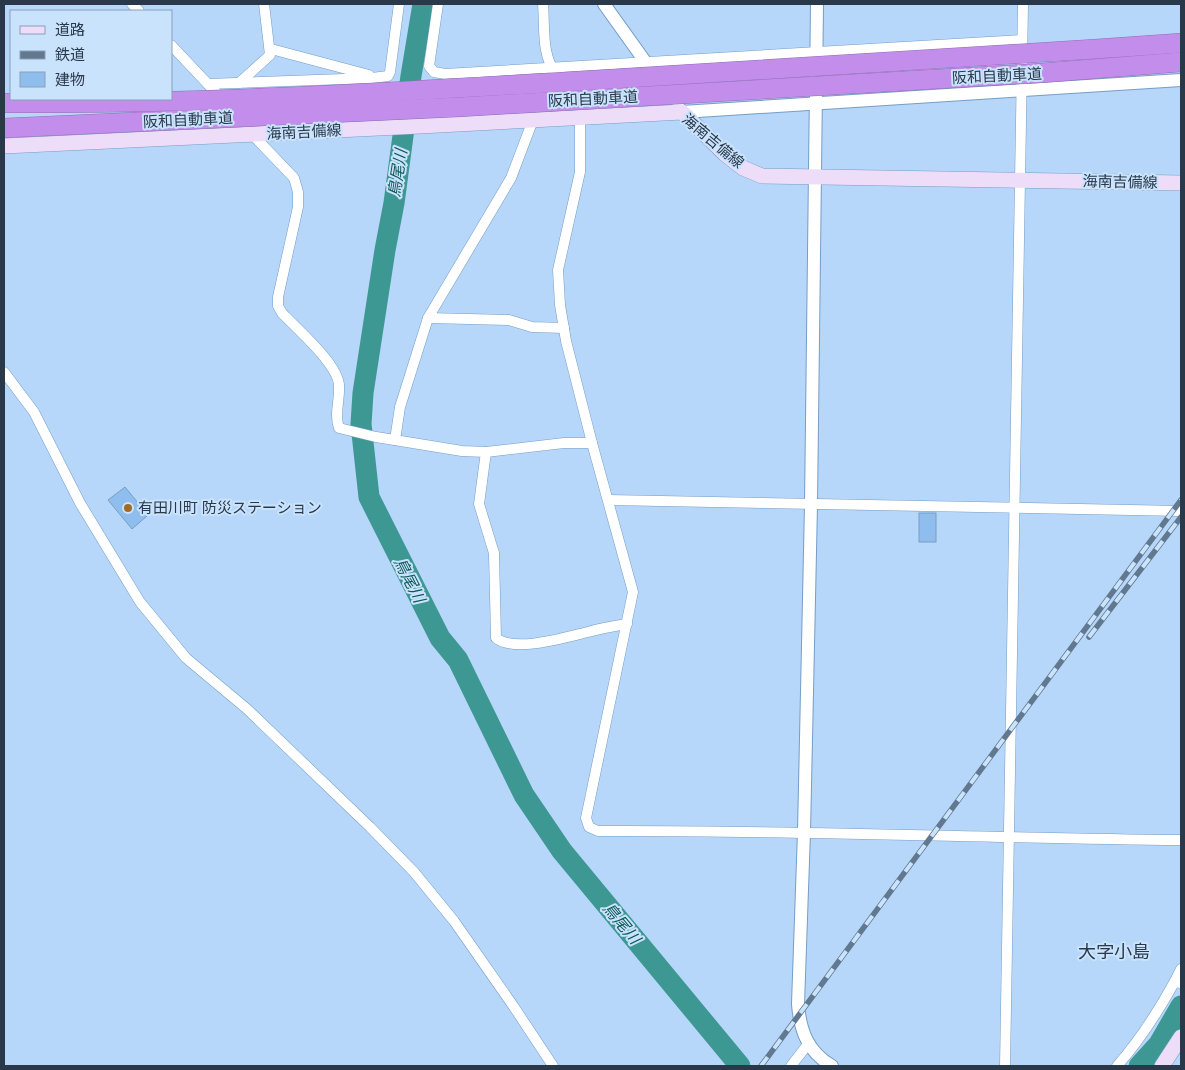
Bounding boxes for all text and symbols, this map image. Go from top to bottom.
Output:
legend [10,10,172,100]
text: 道路 [55,20,85,39]
text: 鉄道 [55,45,85,64]
street label: 阪和自動車道 [952,64,1042,87]
text: 建物 [55,70,85,89]
street label: 阪和自動車道 [548,87,638,110]
street label: 阪和自動車道 [143,108,233,131]
street label: 海南吉備線 [678,109,748,172]
street label: 海南吉備線 [266,120,342,143]
water label: 鳥尾川 [383,146,411,198]
street label: 海南吉備線 [1082,171,1158,192]
place label: 有田川町 防災ステーション [138,498,322,517]
marker: 有田川町 防災ステーション [122,502,134,514]
water label: 鳥尾川 [390,554,431,608]
water label: 鳥尾川 [599,898,646,949]
district label: 大字小島 [1078,940,1150,963]

